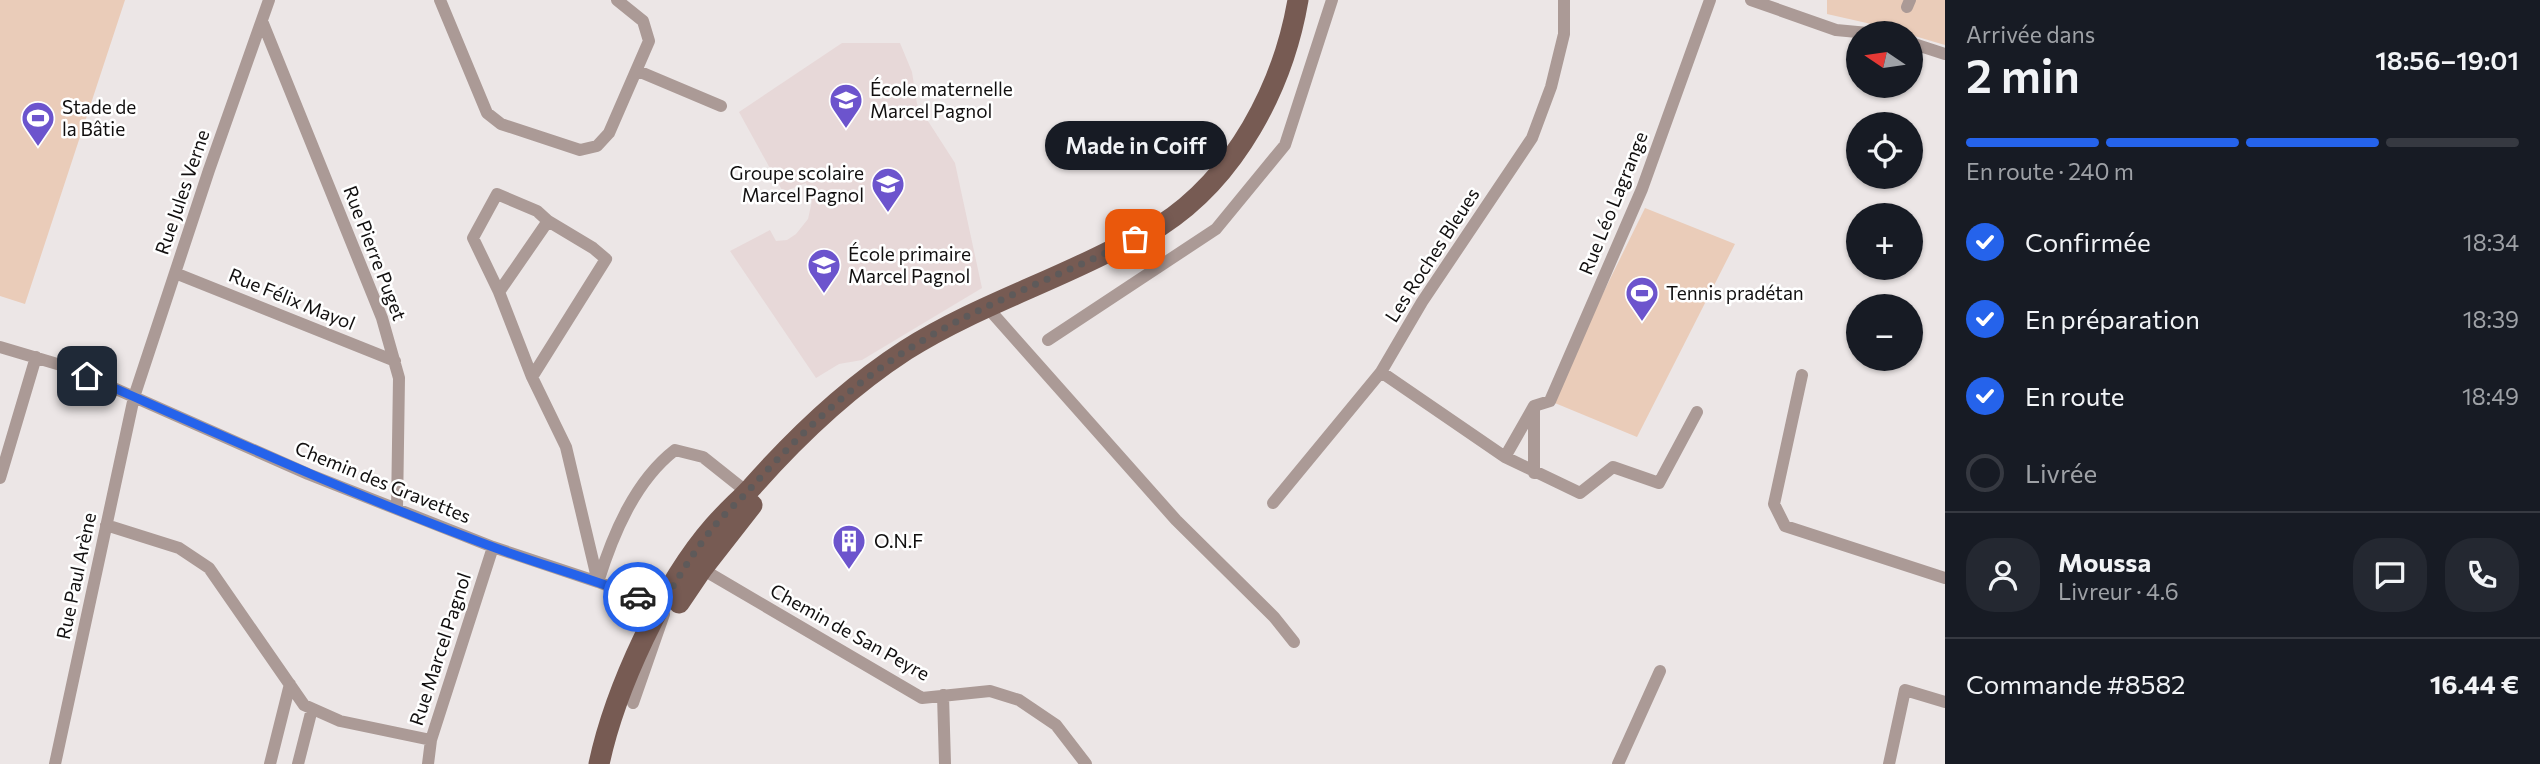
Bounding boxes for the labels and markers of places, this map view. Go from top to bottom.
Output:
place label: École maternelle Marcel Pagnol [870,77,1013,122]
school or university icon: École maternelle Marcel Pagnol [827,81,865,130]
place label: Stade de la Bâtie [62,95,136,140]
sports icon: Stade de la Bâtie [19,99,57,148]
callout: Made in Coiff [1044,120,1226,169]
place label: Groupe scolaire Marcel Pagnol [730,161,864,206]
school or university icon: Groupe scolaire Marcel Pagnol [869,165,907,214]
pin [1105,209,1165,269]
place label: École primaire Marcel Pagnol [848,242,971,287]
school or university icon: École primaire Marcel Pagnol [805,246,843,295]
sports icon: Tennis pradétan [1623,274,1661,323]
place label: Tennis pradétan [1666,281,1804,304]
pin [57,346,117,406]
building icon: O.N.F [830,522,868,571]
place label: O.N.F [874,529,923,552]

